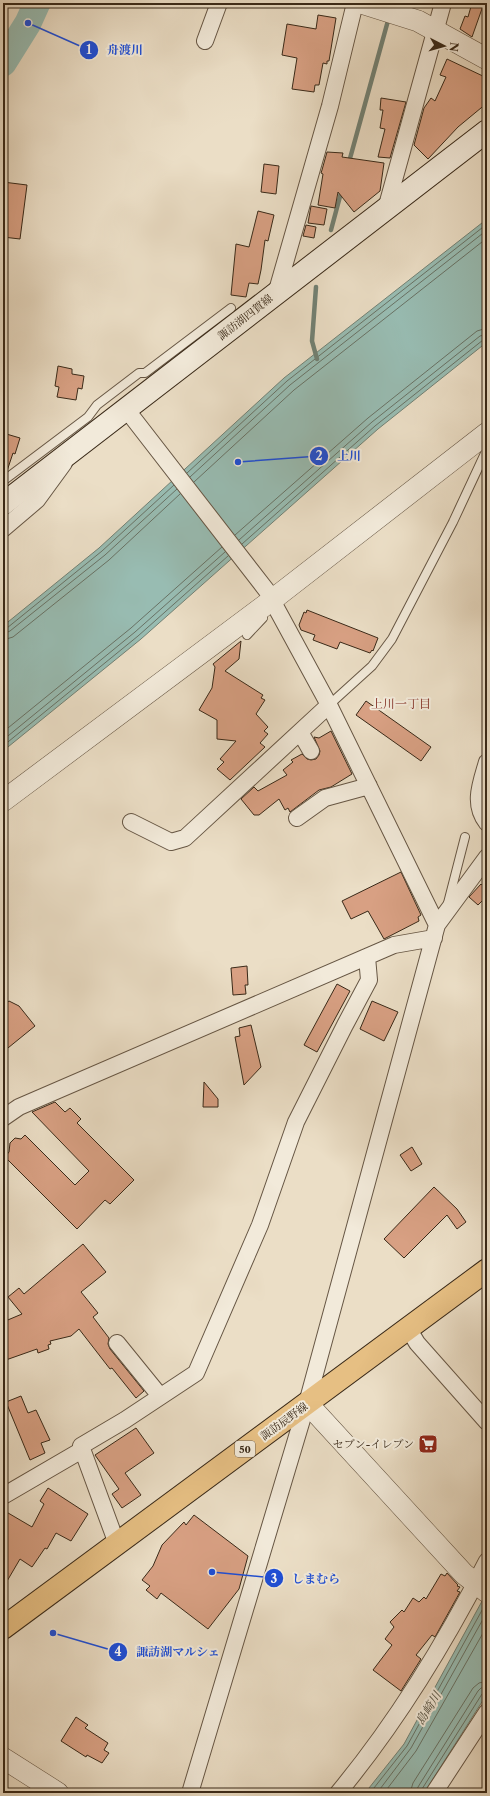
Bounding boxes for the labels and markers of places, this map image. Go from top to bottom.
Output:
callout: 舟渡川 [79,38,151,62]
callout: 上川 [309,444,369,468]
supermarket icon: セブン-イレブン [417,1433,439,1455]
place label: セブン-イレブン [333,1437,414,1451]
callout: しまむら [264,1566,348,1590]
callout: 諏訪湖マルシェ [108,1640,228,1664]

